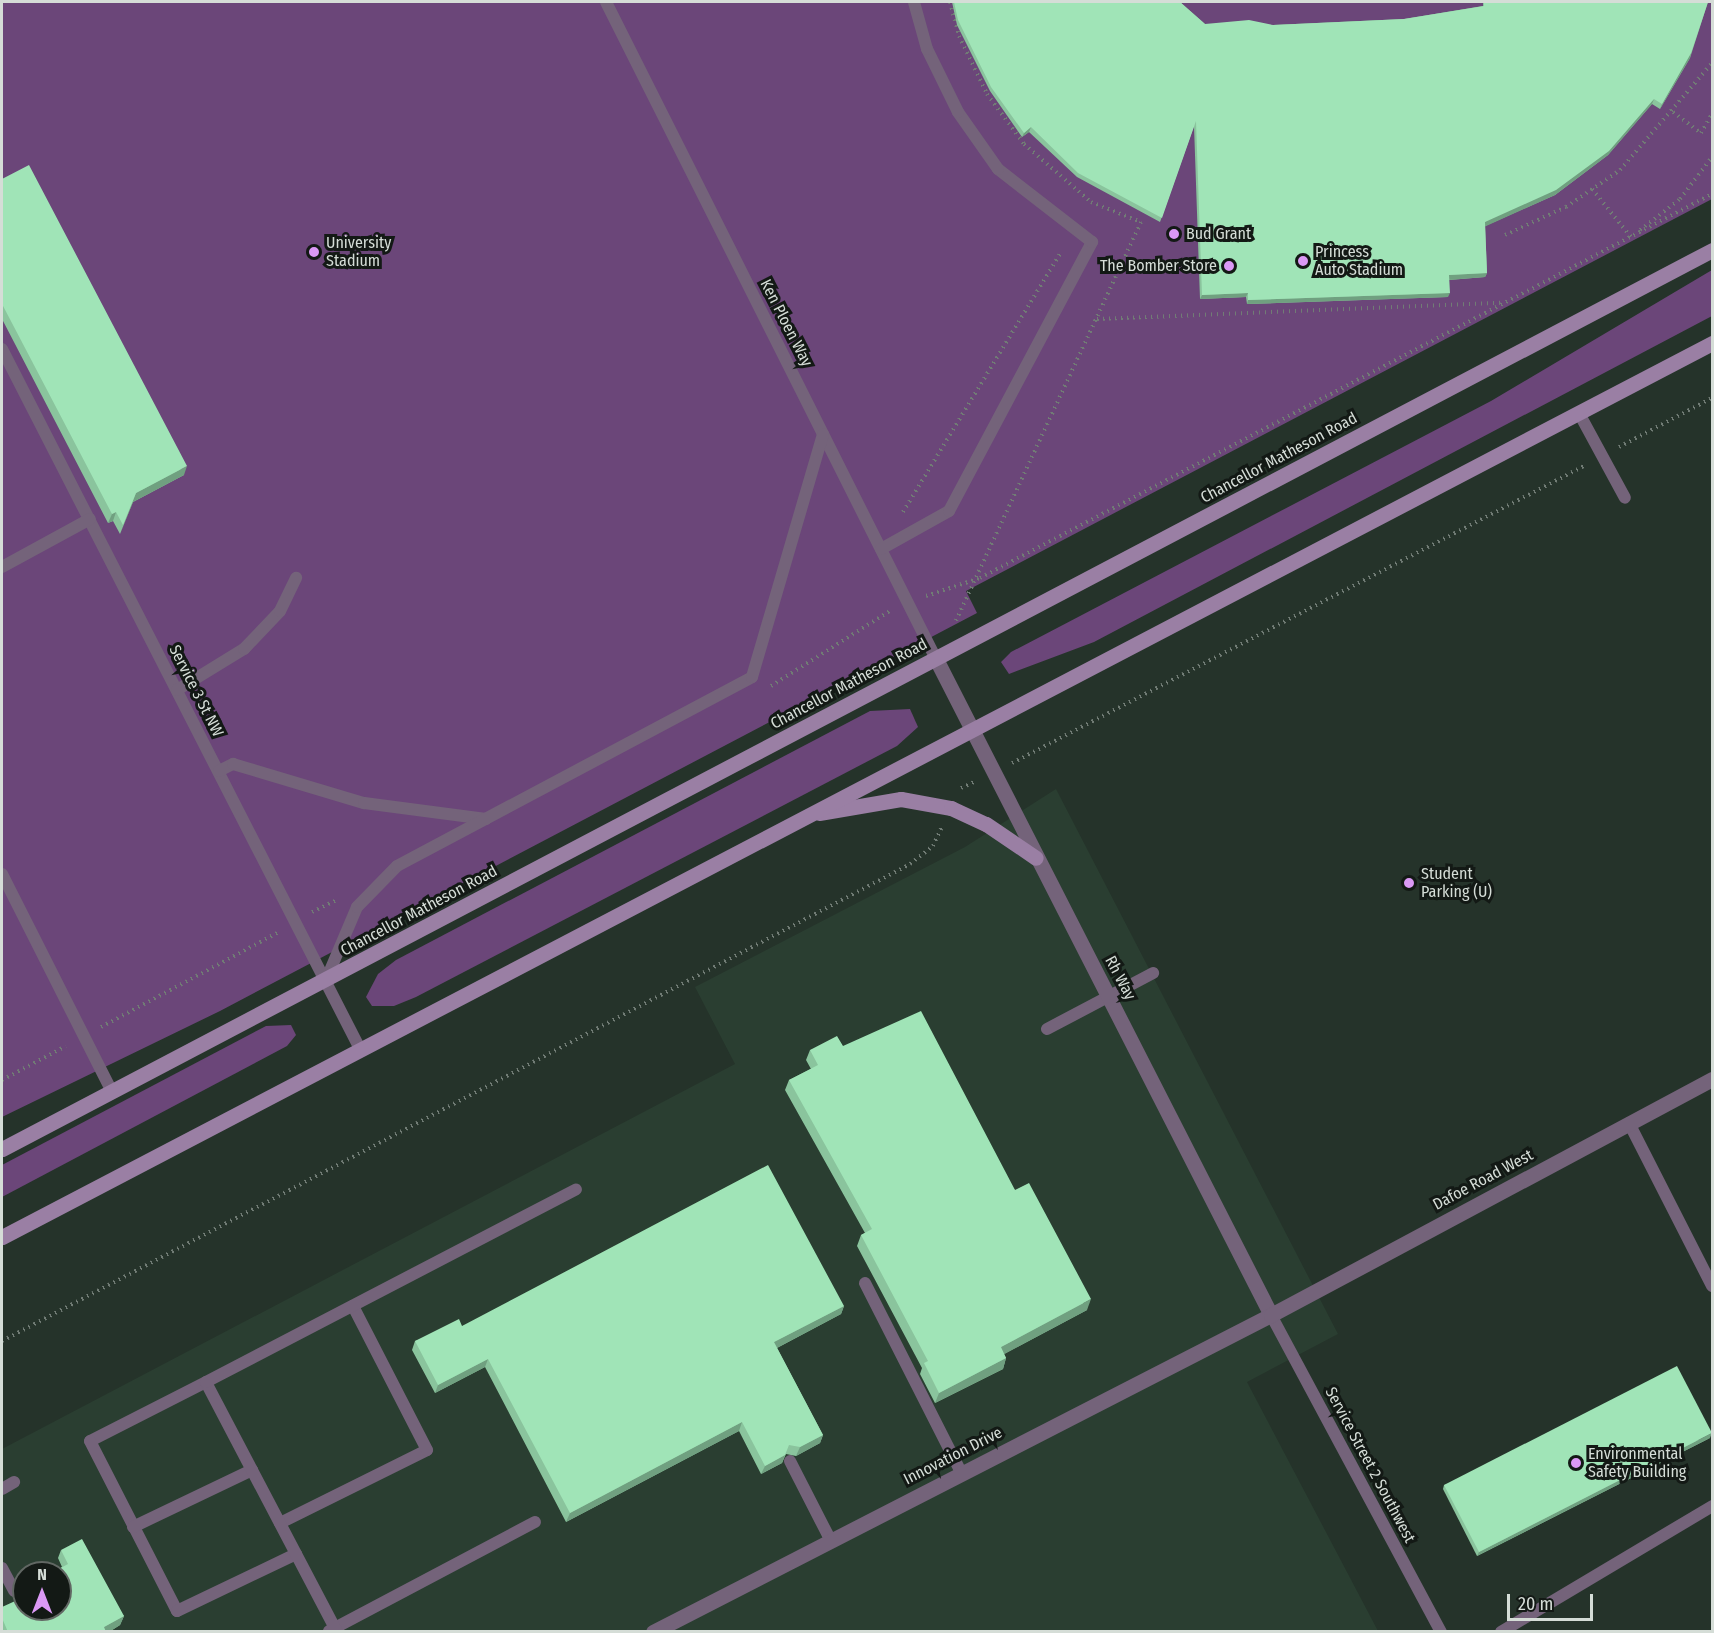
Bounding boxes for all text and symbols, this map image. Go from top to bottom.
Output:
place label: Bud Grant [1186,224,1251,244]
marker: Bud Grant [1167,227,1181,241]
place label: University Stadium [326,233,391,271]
place label: Princess Auto Stadium [1315,242,1403,280]
marker: University Stadium [307,245,321,259]
marker: Princess Auto Stadium [1296,254,1310,268]
place label: The Bomber Store [1100,256,1217,276]
marker: The Bomber Store [1222,259,1236,273]
street label: Ken Ploen Way [756,276,816,370]
street label: Chancellor Matheson Road [1197,409,1361,507]
street label: Chancellor Matheson Road [767,635,931,733]
street label: Service 3 St NW [165,642,227,740]
street label: Chancellor Matheson Road [337,862,501,960]
place label: Student Parking (U) [1421,864,1492,902]
marker: Student Parking (U) [1402,876,1416,890]
street label: Rh Way [1100,953,1140,1003]
street label: Dafoe Road West [1430,1146,1536,1214]
street label: Service Street 2 Southwest [1321,1384,1419,1546]
street label: Innovation Drive [901,1423,1005,1489]
place label: Environmental Safety Building [1588,1444,1686,1482]
marker: Environmental Safety Building [1569,1456,1583,1470]
north arrow [12,1561,72,1621]
text: N [37,1565,47,1584]
scale bar [1510,1582,1596,1620]
text: 20 m [1518,1593,1553,1615]

